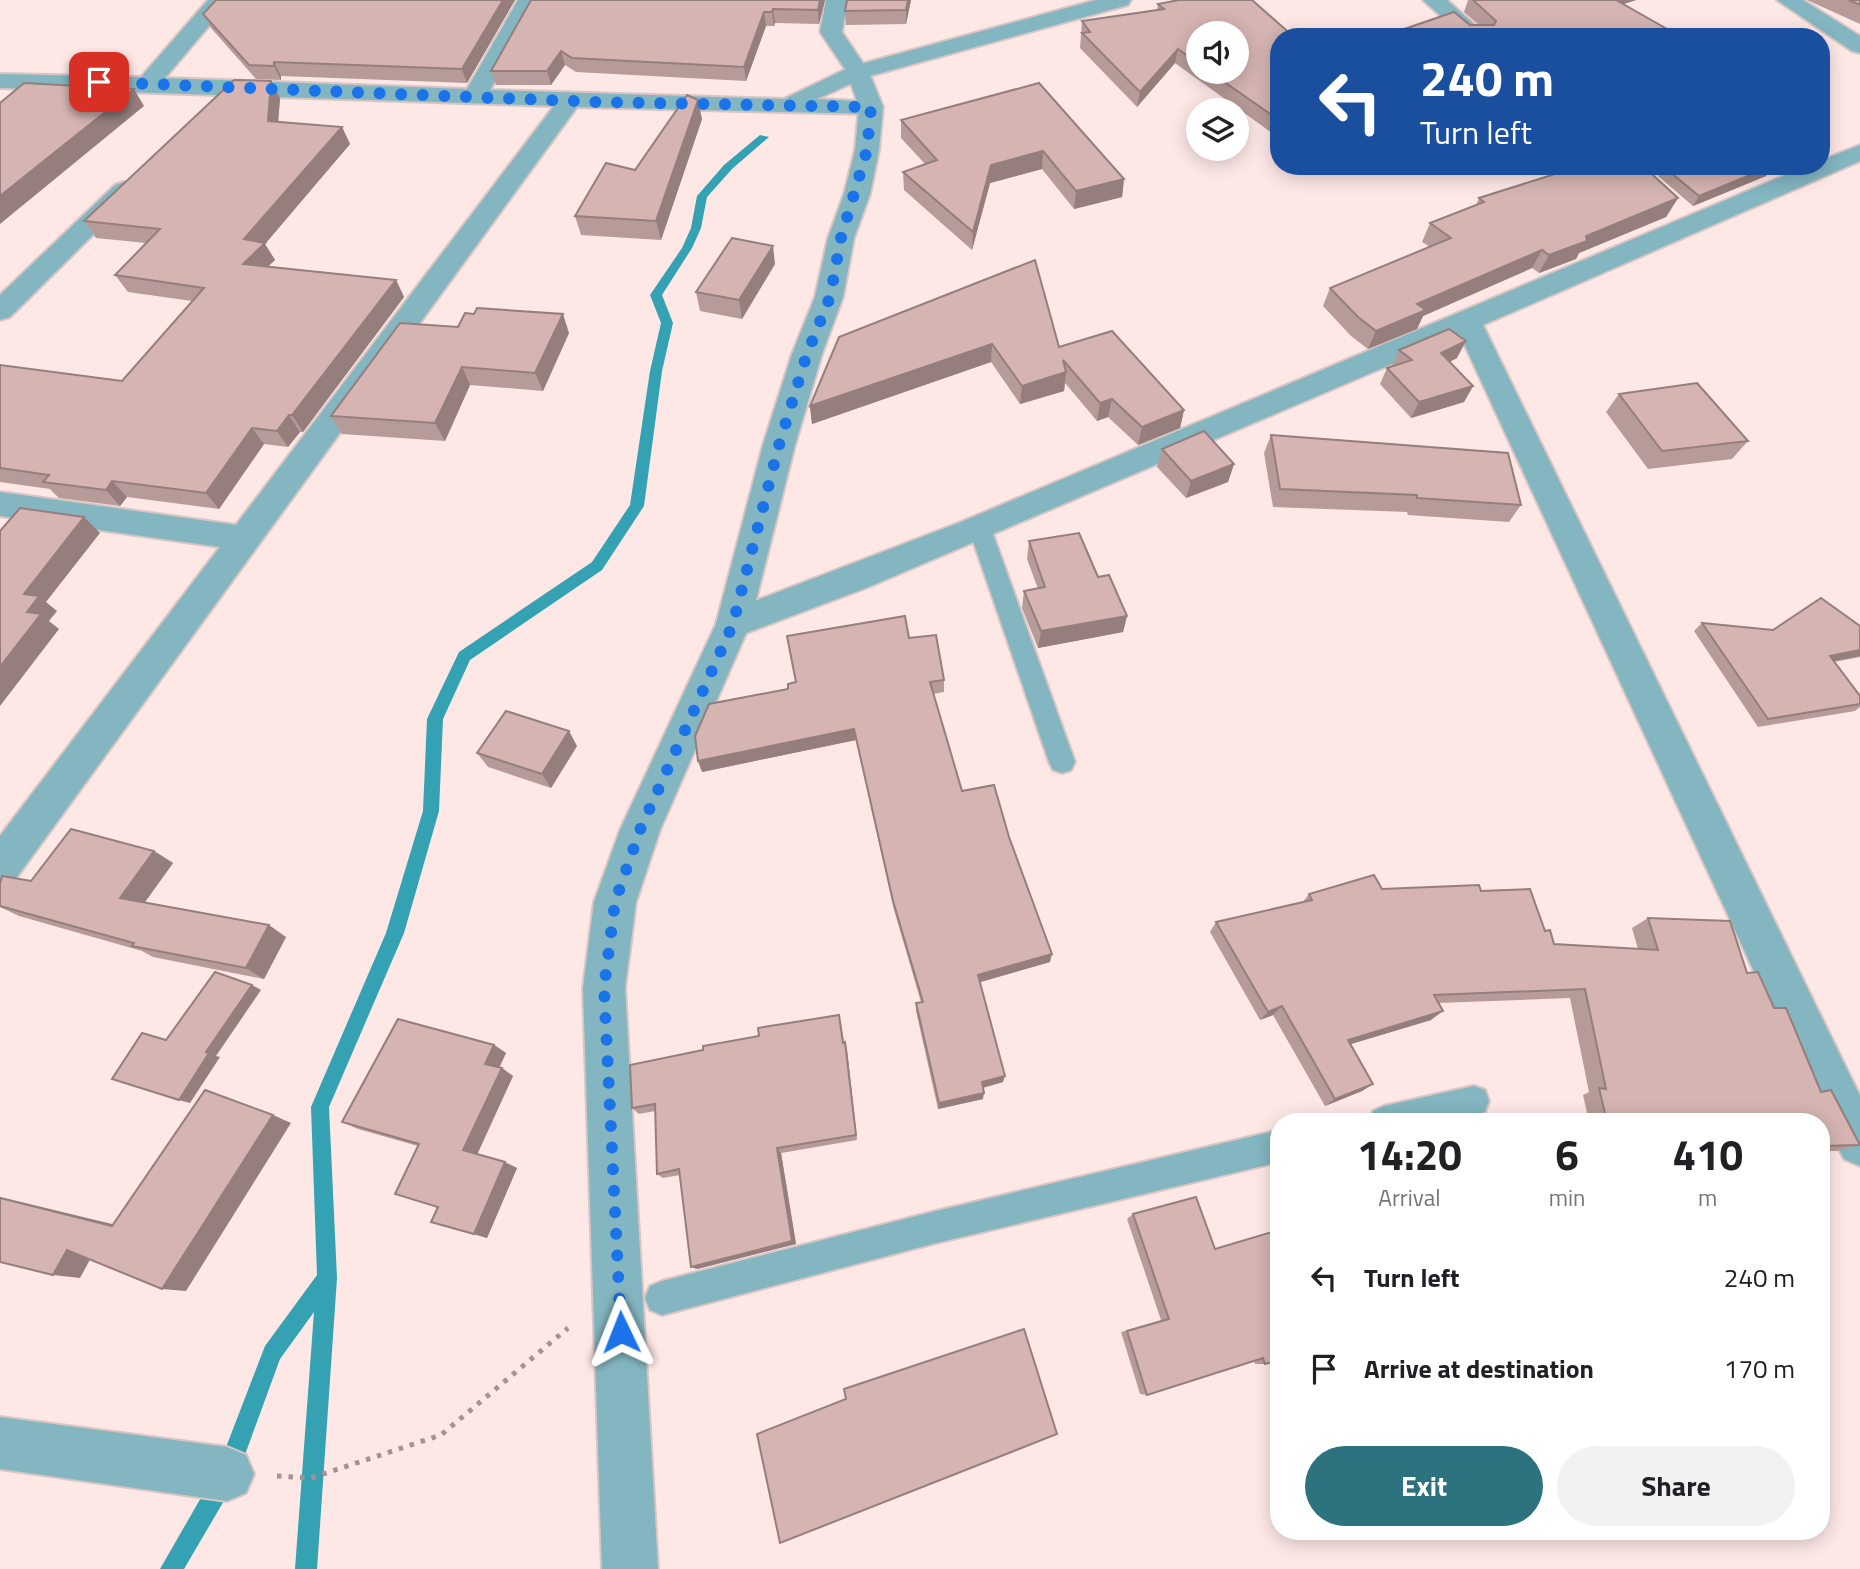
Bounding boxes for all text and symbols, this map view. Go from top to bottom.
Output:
map controls [1186,21,1249,161]
button: sound [1186,21,1249,84]
text: 240 m [1420,40,1554,115]
pin [69,52,129,112]
icon: left [1305,56,1396,147]
icon: arrive [80,63,118,101]
button: layers [1186,98,1249,161]
text: Turn left [1420,108,1532,156]
text: 14:20 [1357,1122,1462,1186]
text: 6 [1555,1122,1579,1186]
text: 410 [1672,1122,1743,1186]
text: Arrival [1378,1180,1441,1215]
text: min [1549,1180,1585,1215]
text: m [1698,1180,1717,1215]
text: Turn left [1364,1258,1459,1297]
text: 240 m [1724,1258,1795,1297]
icon: left [1305,1259,1343,1297]
position arrow [584,1295,658,1369]
text: Arrive at destination [1364,1349,1594,1388]
text: 170 m [1724,1349,1795,1388]
icon: arrive [1305,1350,1343,1388]
button: Exit [1305,1446,1543,1526]
button: Share [1557,1446,1795,1526]

